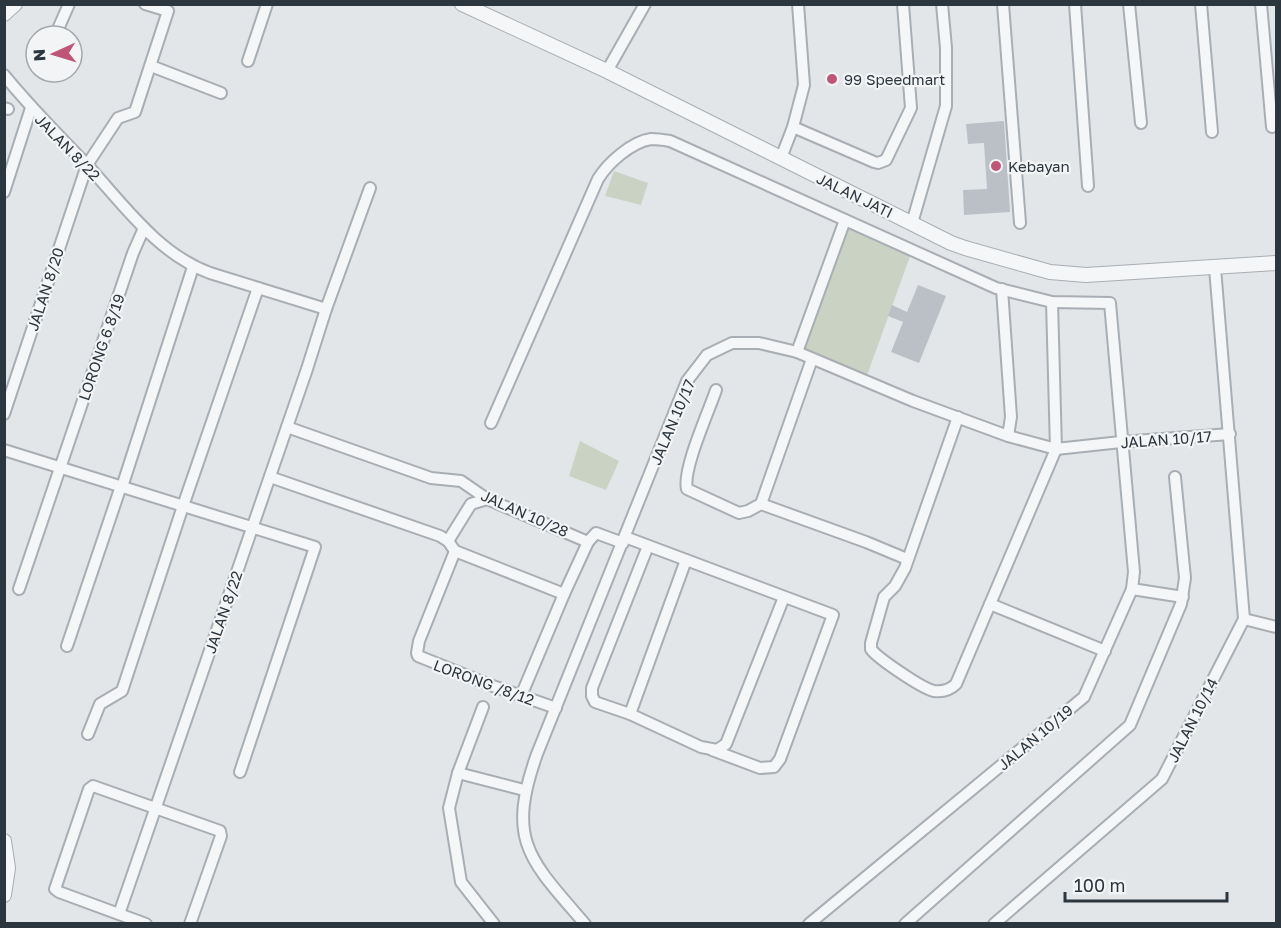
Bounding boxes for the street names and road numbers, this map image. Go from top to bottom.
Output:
street label: JALAN 8/22 [32,110,104,184]
street label: JALAN JATI [814,169,896,221]
street label: JALAN 8/20 [23,245,67,333]
street label: LORONG 6 8/19 [74,291,128,403]
street label: JALAN 10/17 [646,377,698,467]
street label: JALAN 10/17 [1120,427,1212,451]
street label: JALAN 10/28 [479,486,571,540]
street label: JALAN 8/22 [201,568,245,656]
street label: LORONG /8/12 [431,655,537,709]
street label: JALAN 10/14 [1163,675,1221,765]
street label: JALAN 10/19 [994,700,1076,774]

